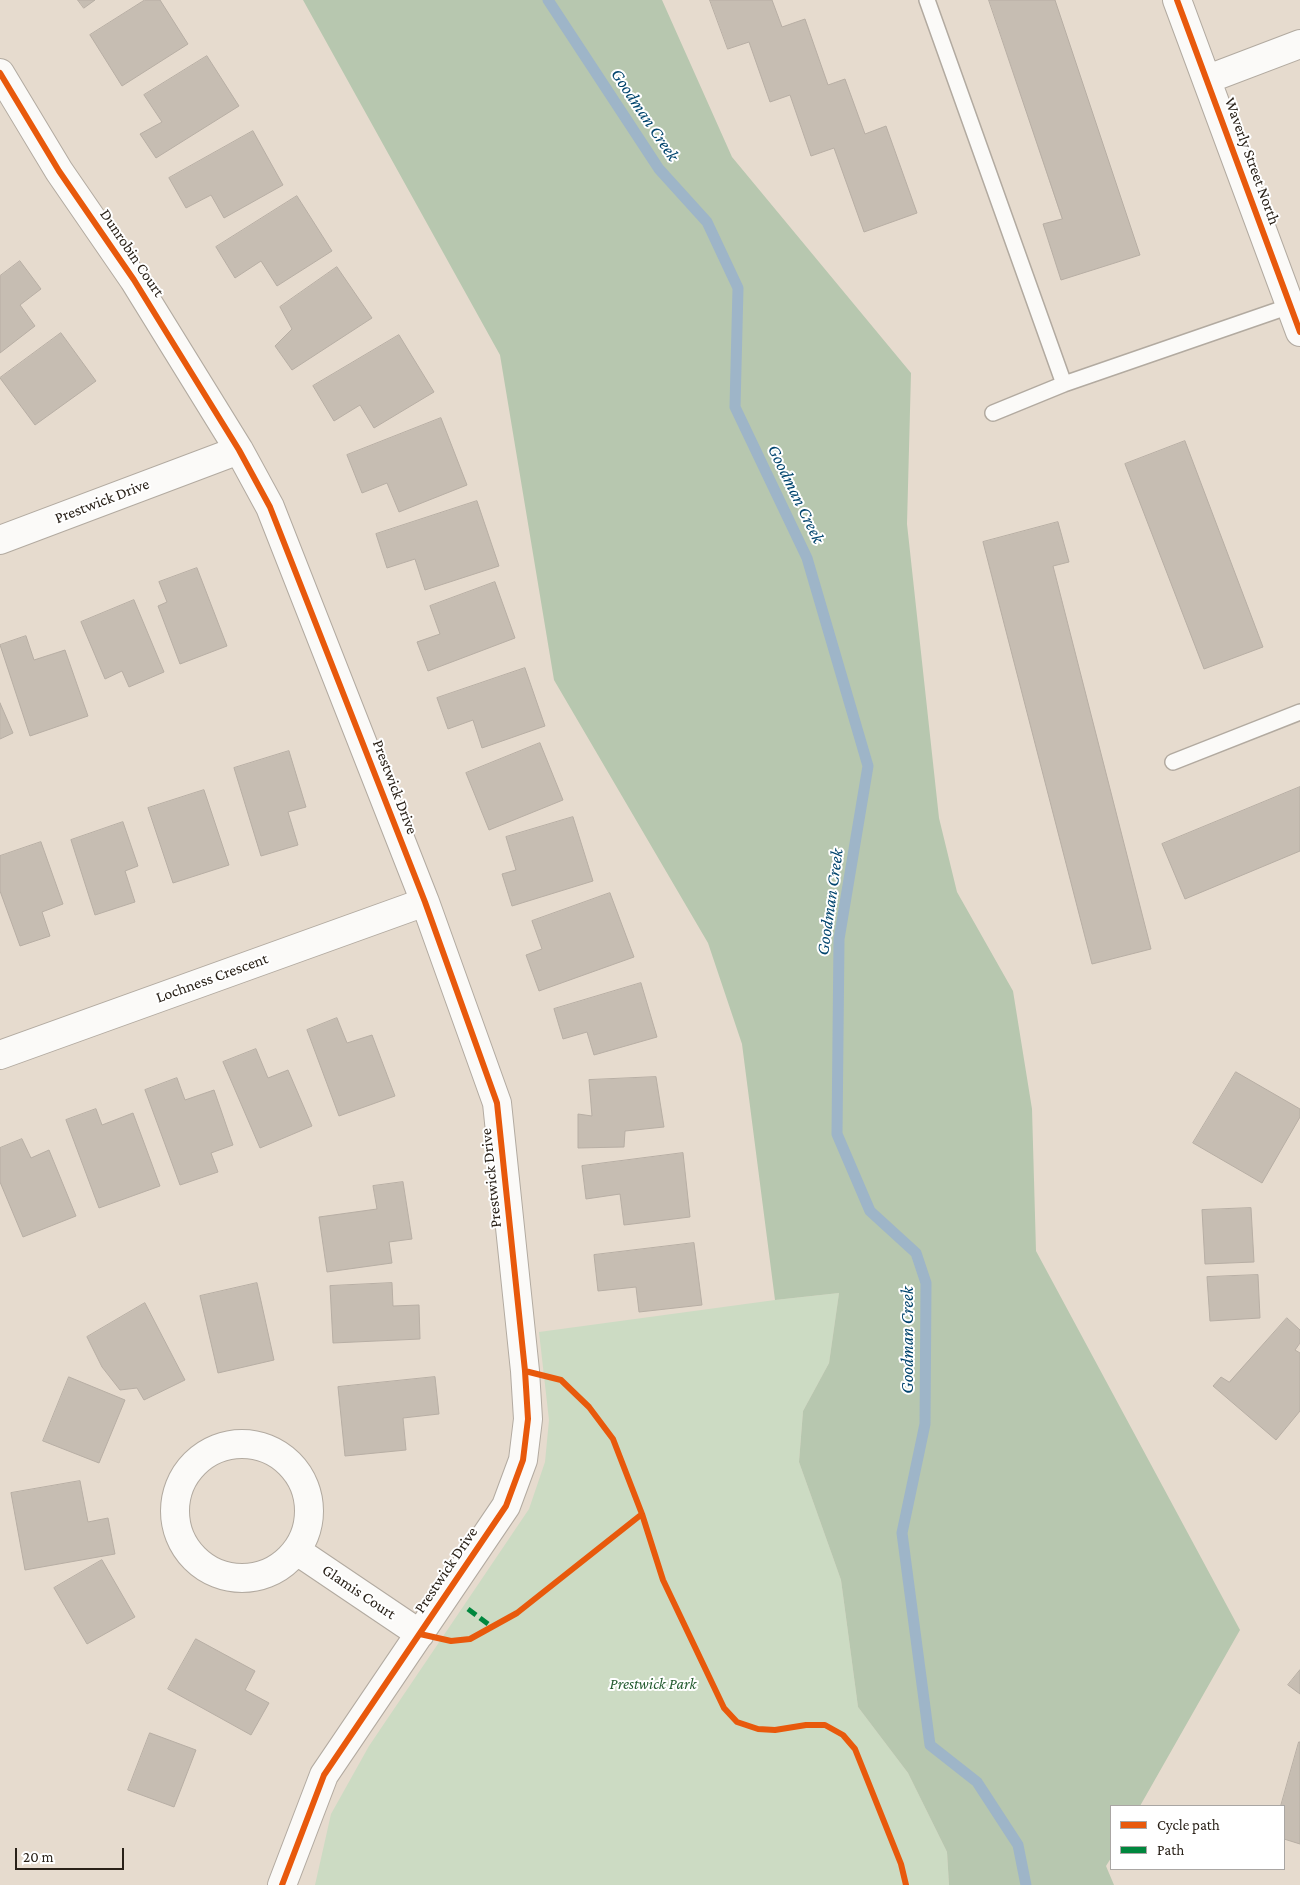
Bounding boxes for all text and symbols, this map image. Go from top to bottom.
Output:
water label: Goodman Creek [606,64,684,166]
street label: Waverly Street North [1220,95,1284,227]
street label: Dunrobin Court [96,205,168,301]
water label: Goodman Creek [763,441,829,547]
street label: Prestwick Drive [52,474,152,528]
street label: Prestwick Drive [368,737,422,837]
water label: Goodman Creek [812,847,848,957]
street label: Lochness Crescent [153,949,271,1007]
street label: Prestwick Drive [476,1127,506,1229]
water label: Goodman Creek [896,1286,918,1394]
street label: Prestwick Drive [410,1523,482,1617]
street label: Glamis Court [318,1560,400,1624]
park label: Prestwick Park [610,1674,696,1694]
legend [1110,1805,1285,1870]
text: Cycle path [1157,1817,1220,1833]
scale bar [18,1838,126,1870]
text: Path [1157,1842,1184,1858]
text: 20 m [23,1849,54,1865]

